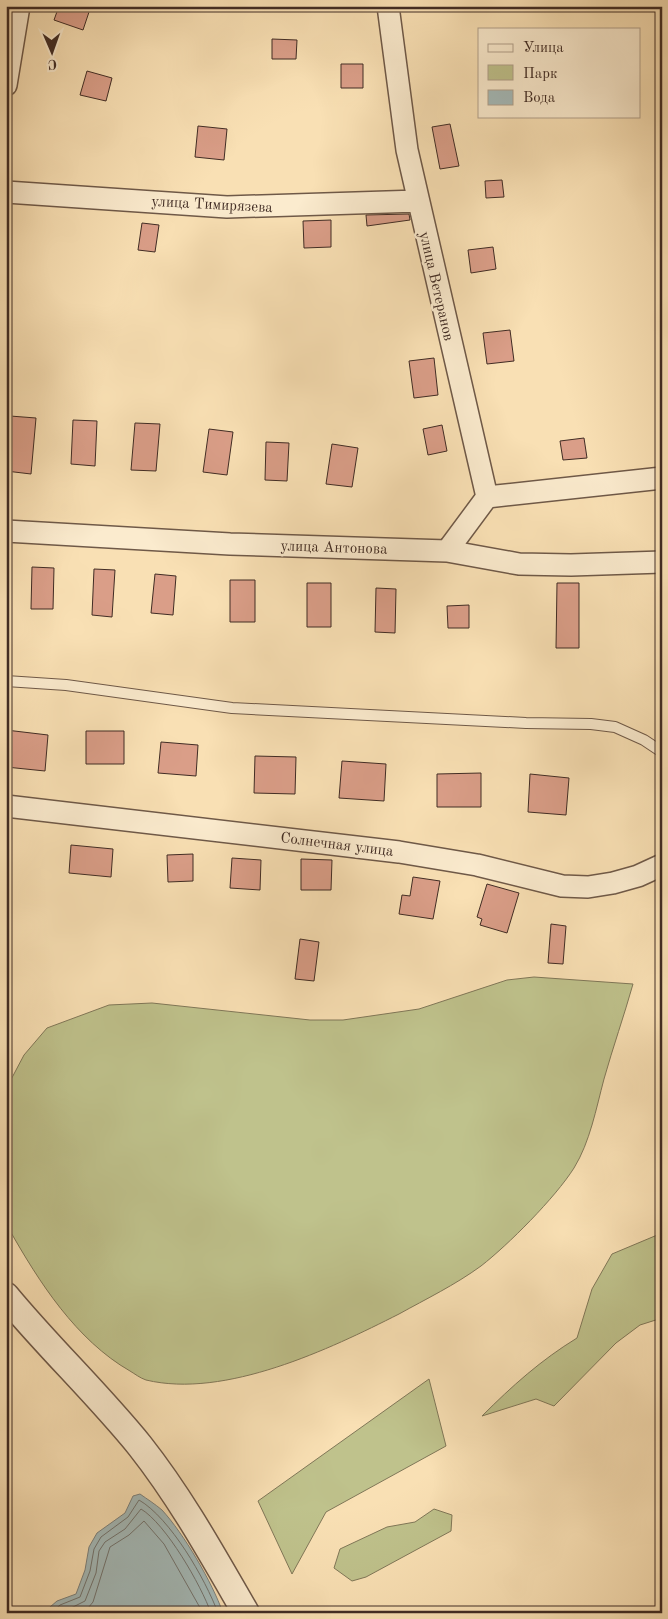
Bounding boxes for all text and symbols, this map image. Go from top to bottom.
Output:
north arrow [28,28,78,78]
legend [478,28,640,118]
text: Улица [523,41,564,56]
text: С [48,57,57,71]
text: Парк [523,67,558,82]
text: Вода [523,91,556,106]
street label: улица Тимирязева [151,195,274,216]
street label: улица Ветеранов [416,230,455,343]
street label: улица Антонова [280,539,388,558]
street label: Солнечная улица [279,831,395,860]

